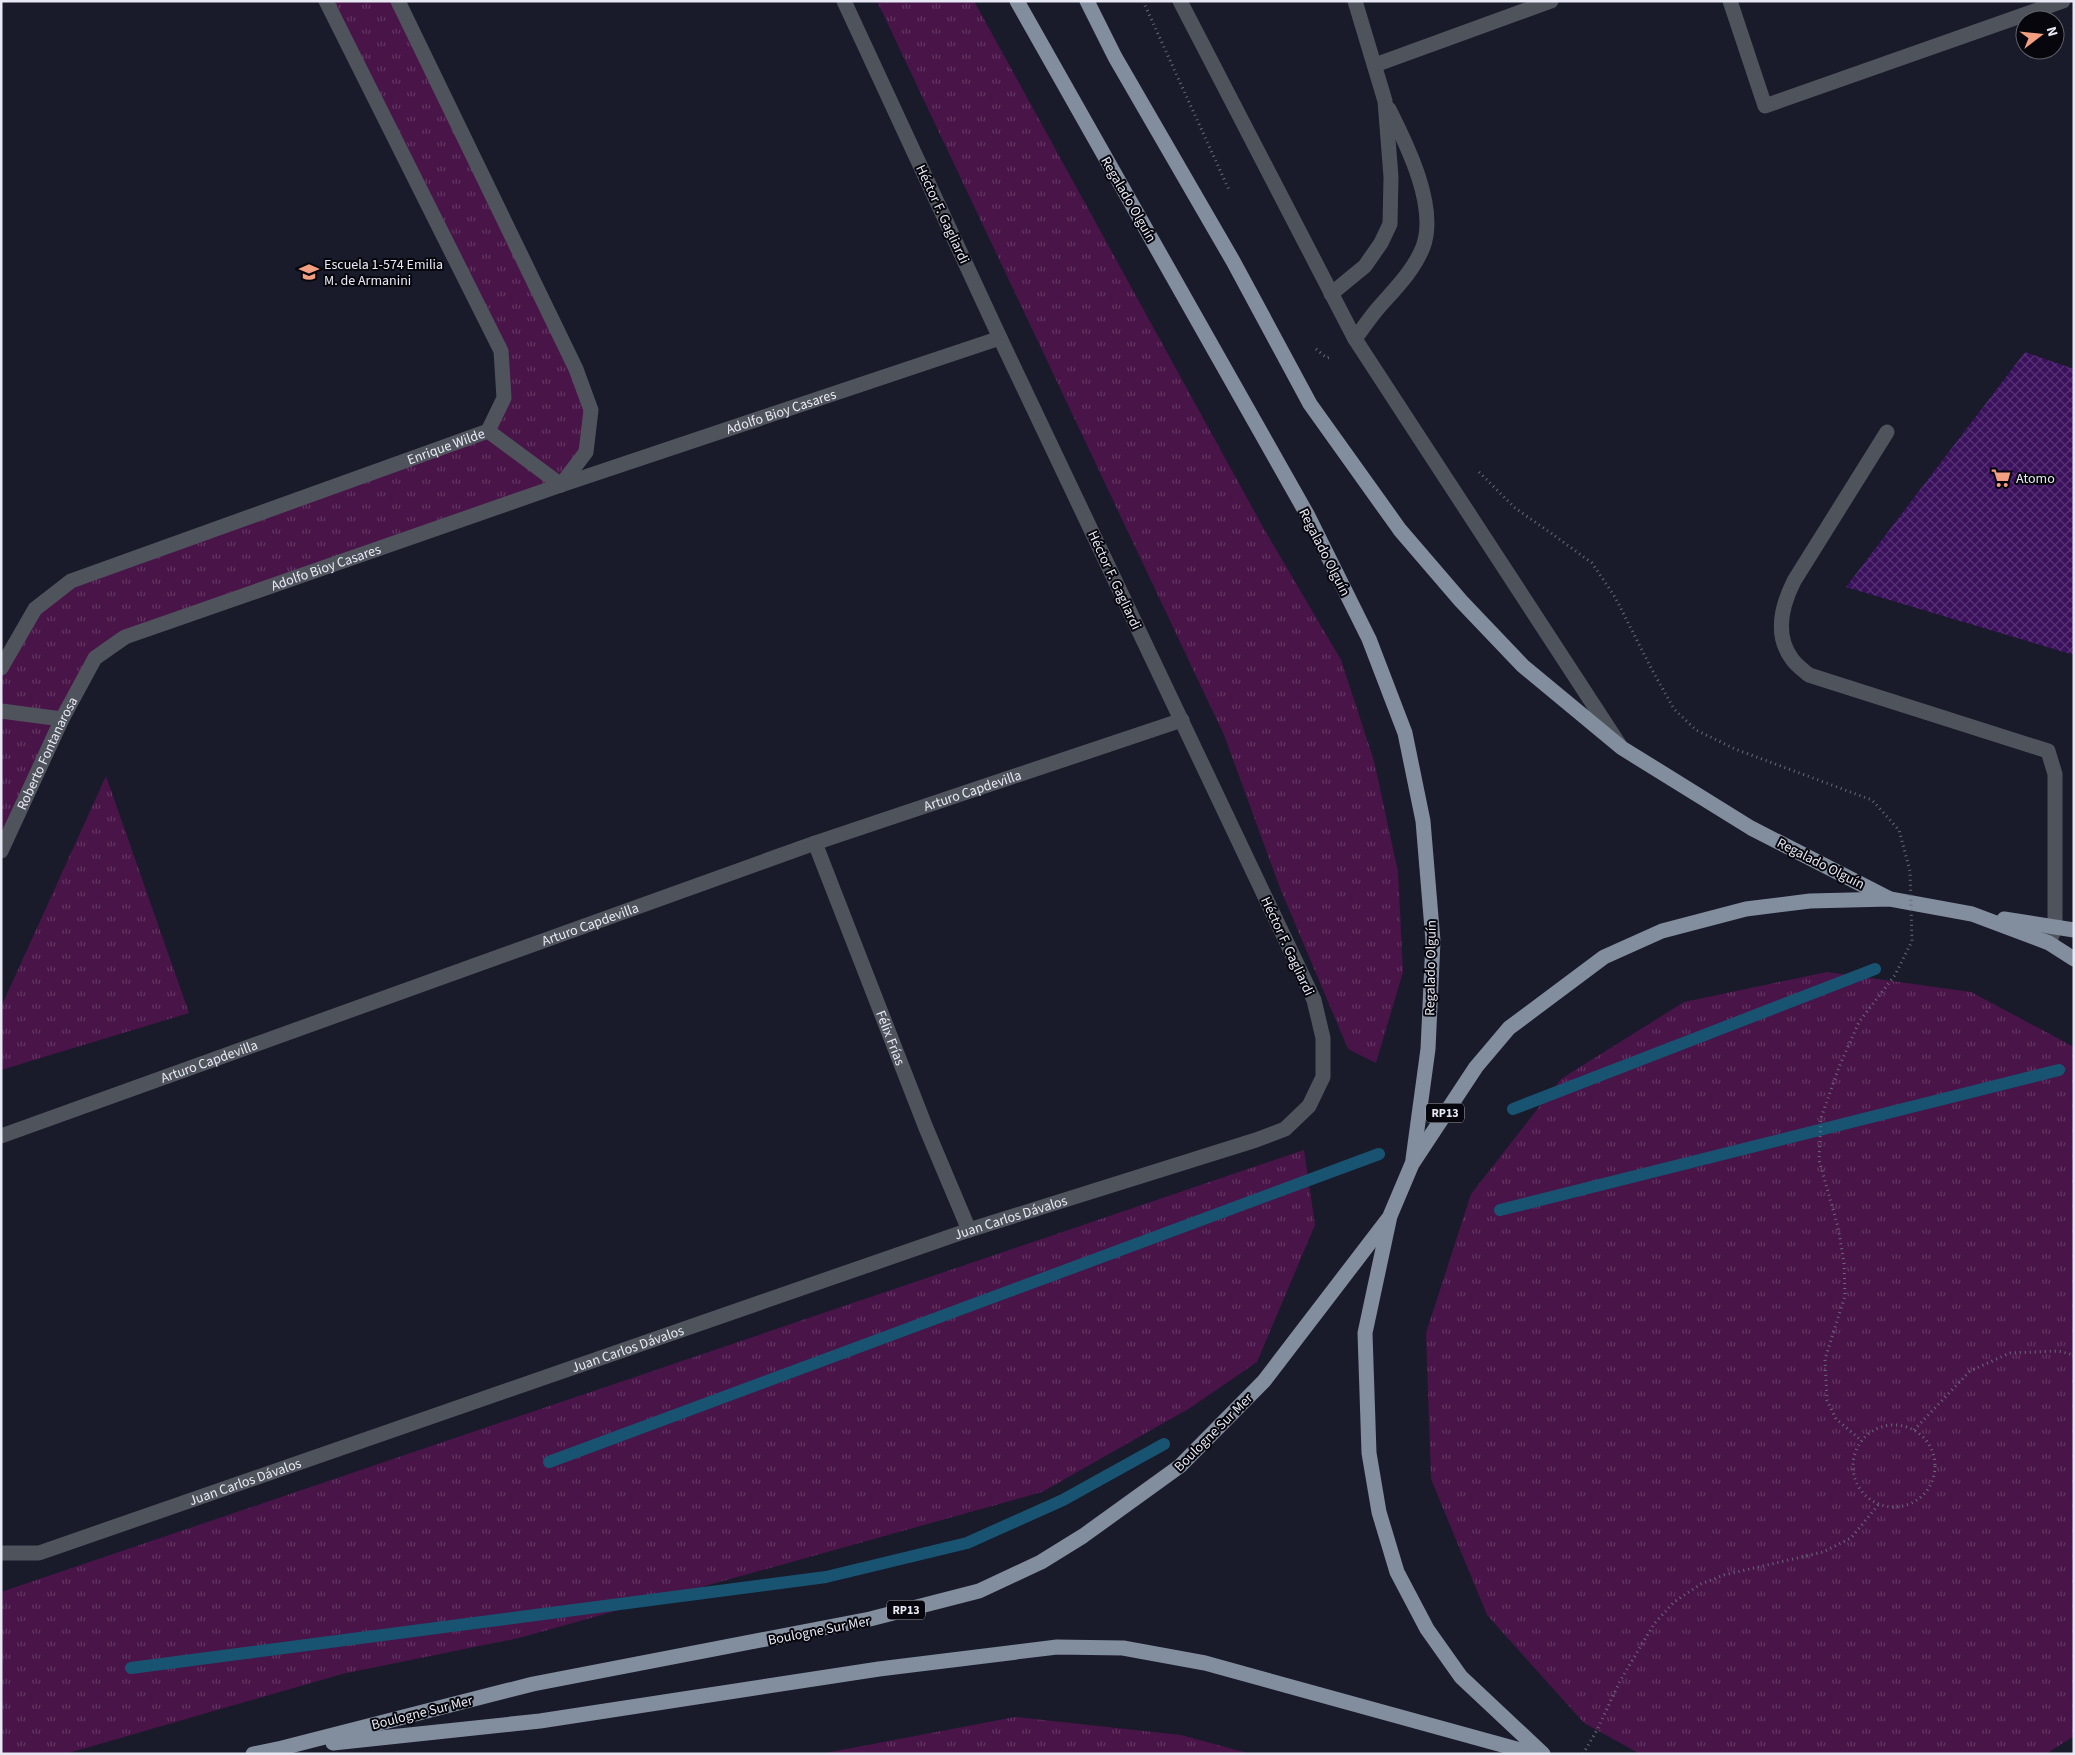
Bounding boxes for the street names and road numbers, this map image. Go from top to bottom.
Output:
street label: Regalado Olguín [1095,153,1161,246]
street label: Héctor F. Gagliardi [910,162,974,267]
street label: Adolfo Bioy Casares [723,385,839,440]
street label: Enrique Wilde [404,424,488,470]
street label: Regalado Olguín [1293,505,1355,600]
street label: Héctor F. Gagliardi [1082,528,1146,633]
street label: Adolfo Bioy Casares [268,540,384,596]
street label: Roberto Fontanarosa [12,693,83,814]
street label: Arturo Capdevilla [921,766,1024,817]
street label: Regalado Olguín [1773,833,1868,895]
street label: Héctor F. Gagliardi [1255,894,1319,999]
street label: Arturo Capdevilla [539,898,642,952]
street label: Regalado Olguín [1420,920,1442,1016]
street label: Félix Frías [870,1008,910,1069]
street label: Arturo Capdevilla [158,1035,261,1089]
road number: RP13 [1426,1104,1464,1122]
street label: Juan Carlos Dávalos [952,1191,1070,1245]
street label: Juan Carlos Dávalos [569,1321,687,1378]
street label: Boulogne Sur Mer [1170,1389,1258,1476]
street label: Juan Carlos Dávalos [186,1454,304,1511]
road number: RP13 [887,1600,925,1620]
street label: Boulogne Sur Mer [766,1611,872,1651]
street label: Boulogne Sur Mer [369,1691,475,1735]

